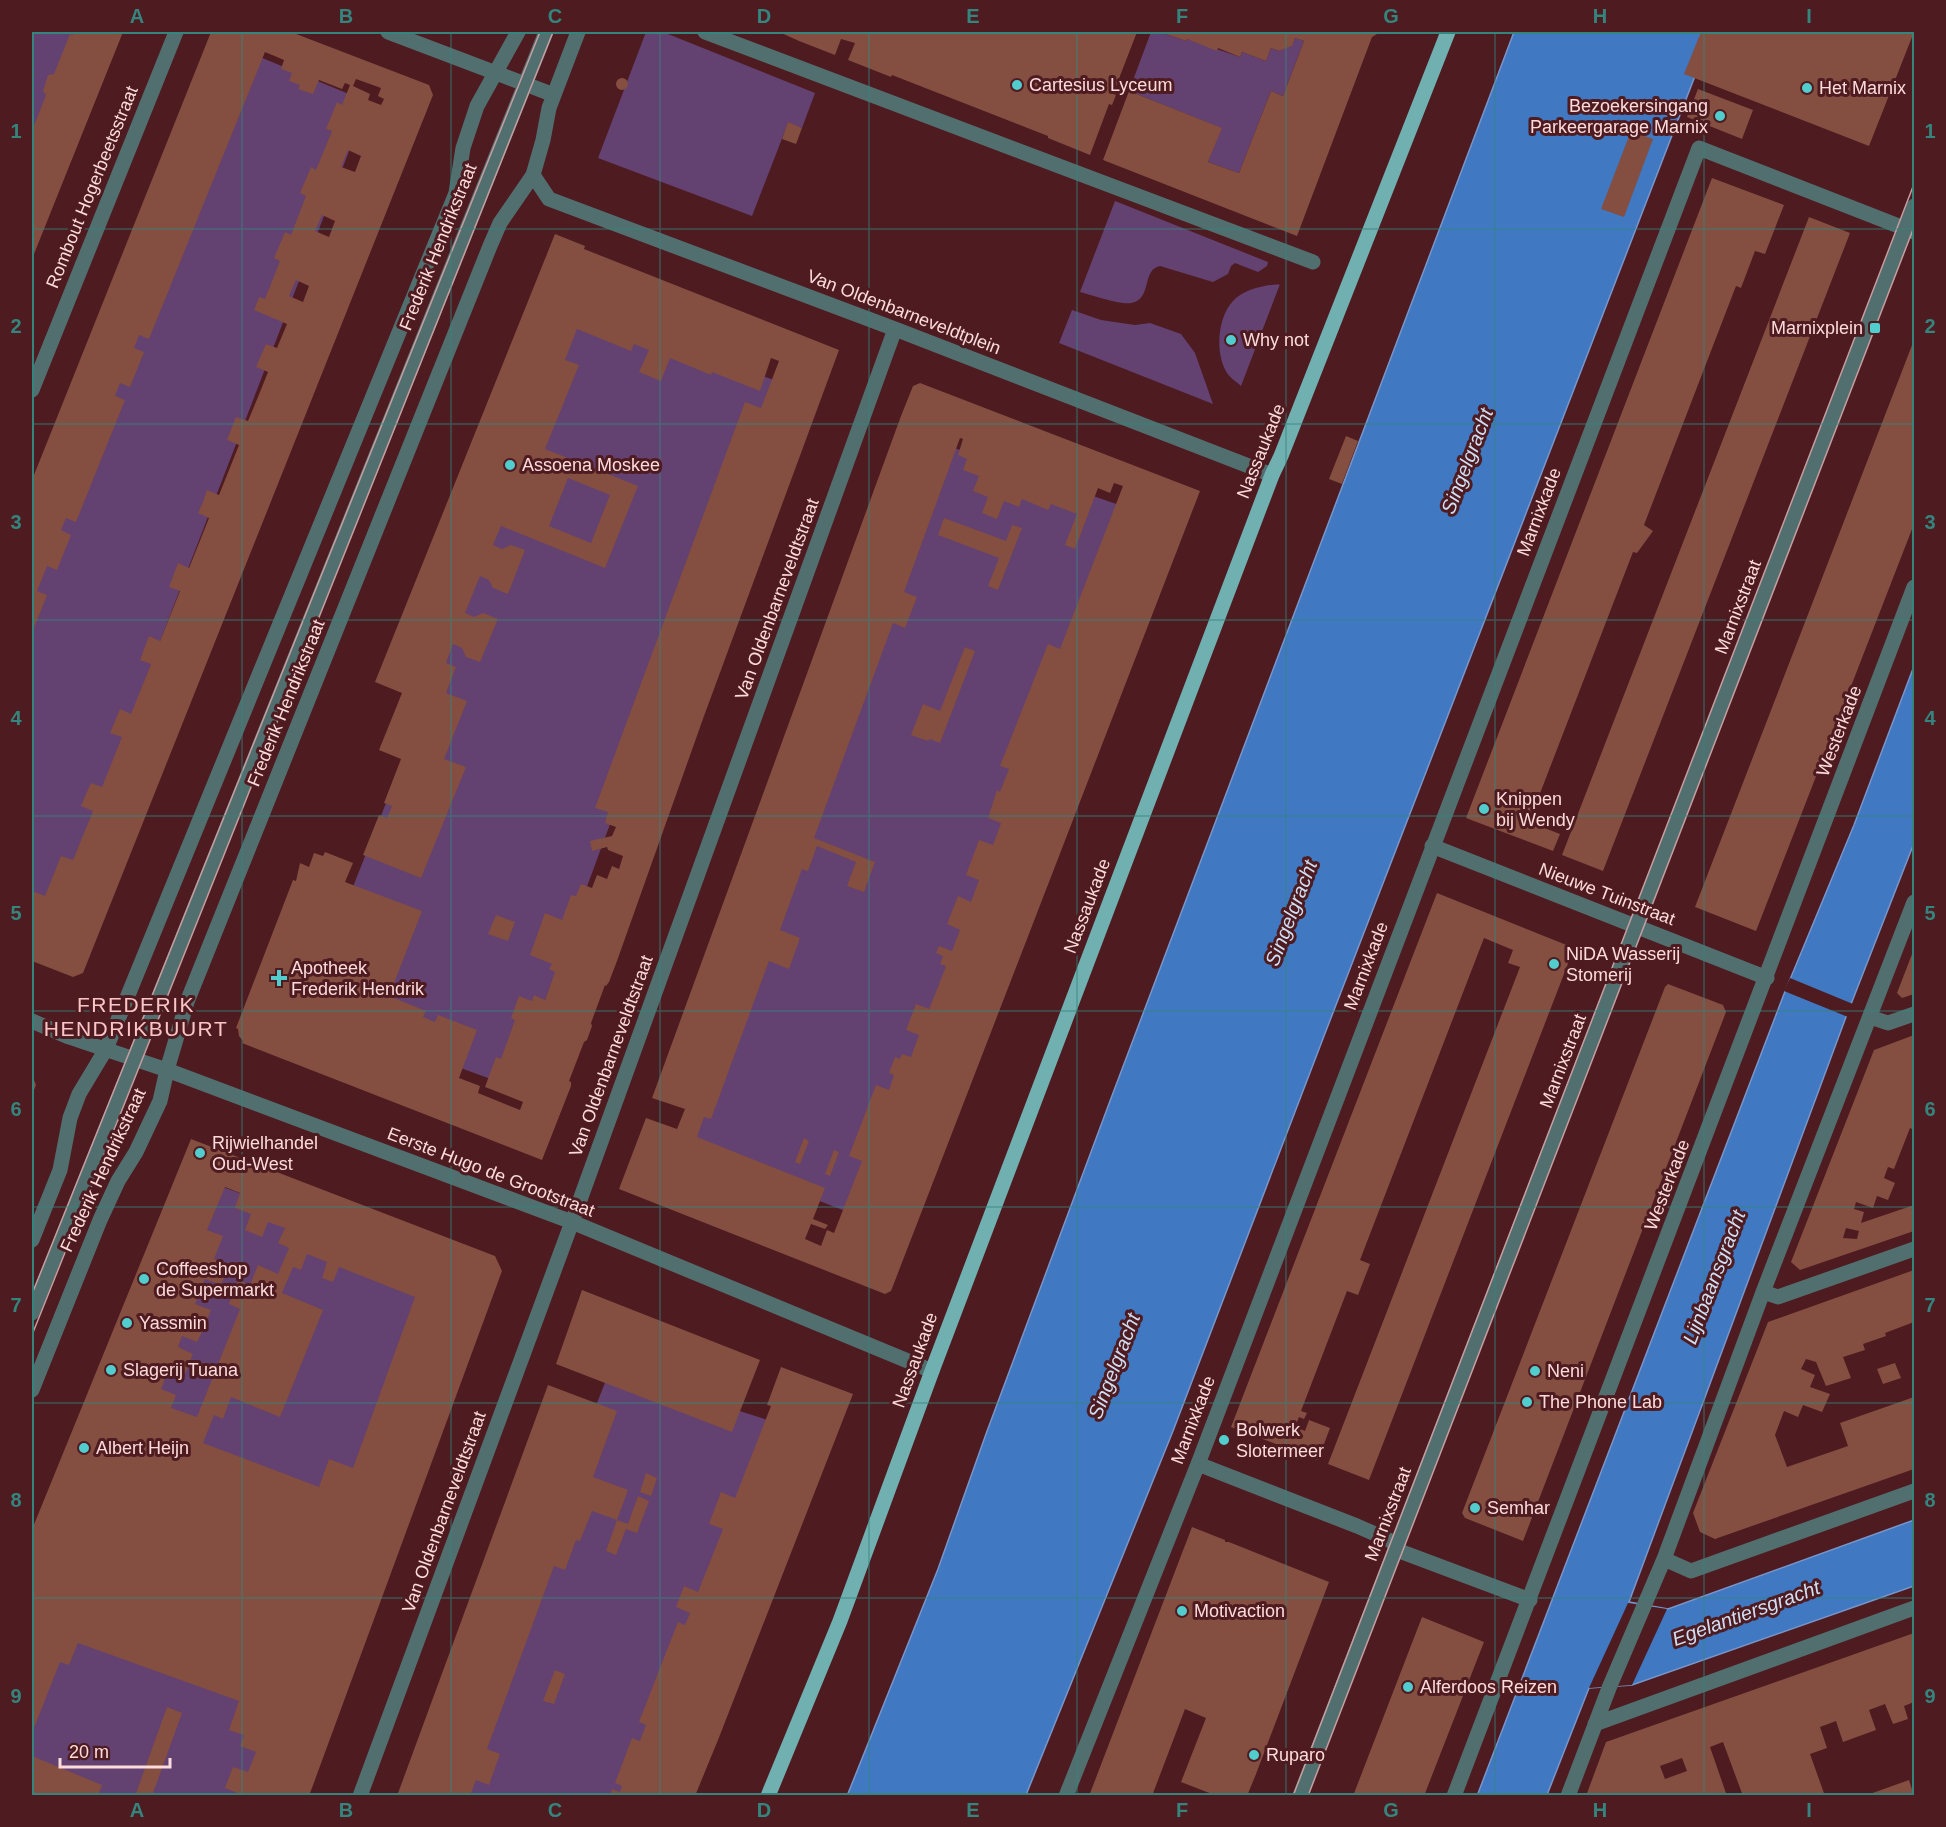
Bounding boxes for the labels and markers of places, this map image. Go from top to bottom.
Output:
place label: Cartesius Lyceum [1029,75,1172,95]
marker: Cartesius Lyceum [1010,78,1024,92]
place label: Het Marnix [1819,78,1906,98]
marker: Het Marnix [1800,81,1814,95]
place label: Bezoekersingang Parkeergarage Marnix [1530,96,1708,137]
marker: Bezoekersingang Parkeergarage Marnix [1713,109,1727,123]
place label: Marnixplein [1771,318,1863,338]
marker: Marnixplein [1868,321,1882,335]
place label: Why not [1243,330,1309,350]
marker: Why not [1224,333,1238,347]
place label: Assoena Moskee [522,455,660,475]
marker: Assoena Moskee [503,458,517,472]
place label: Knippen bij Wendy [1496,789,1575,830]
marker: Knippen bij Wendy [1477,802,1491,816]
place label: NiDA Wasserij Stomerij [1566,944,1680,985]
marker: NiDA Wasserij Stomerij [1547,957,1561,971]
place label: Apotheek Frederik Hendrik [291,958,425,999]
marker: Apotheek Frederik Hendrik [272,971,286,985]
place label: Rijwielhandel Oud-West [212,1133,318,1174]
marker: Rijwielhandel Oud-West [193,1146,207,1160]
place label: Coffeeshop de Supermarkt [156,1259,274,1300]
marker: Coffeeshop de Supermarkt [137,1272,151,1286]
place label: Yassmin [139,1313,207,1333]
marker: Yassmin [120,1316,134,1330]
place label: Slagerij Tuana [123,1360,239,1380]
place label: Neni [1547,1361,1584,1381]
marker: Slagerij Tuana [104,1363,118,1377]
marker: Neni [1528,1364,1542,1378]
place label: The Phone Lab [1539,1392,1662,1412]
marker: The Phone Lab [1520,1395,1534,1409]
place label: Bolwerk Slotermeer [1236,1420,1324,1461]
marker: Bolwerk Slotermeer [1217,1433,1231,1447]
place label: Albert Heijn [96,1438,189,1458]
marker: Albert Heijn [77,1441,91,1455]
place label: Semhar [1487,1498,1550,1518]
marker: Semhar [1468,1501,1482,1515]
place label: Motivaction [1194,1601,1285,1621]
marker: Motivaction [1175,1604,1189,1618]
place label: Alferdoos Reizen [1420,1677,1557,1697]
marker: Alferdoos Reizen [1401,1680,1415,1694]
place label: Ruparo [1266,1745,1325,1765]
marker: Ruparo [1247,1748,1261,1762]

